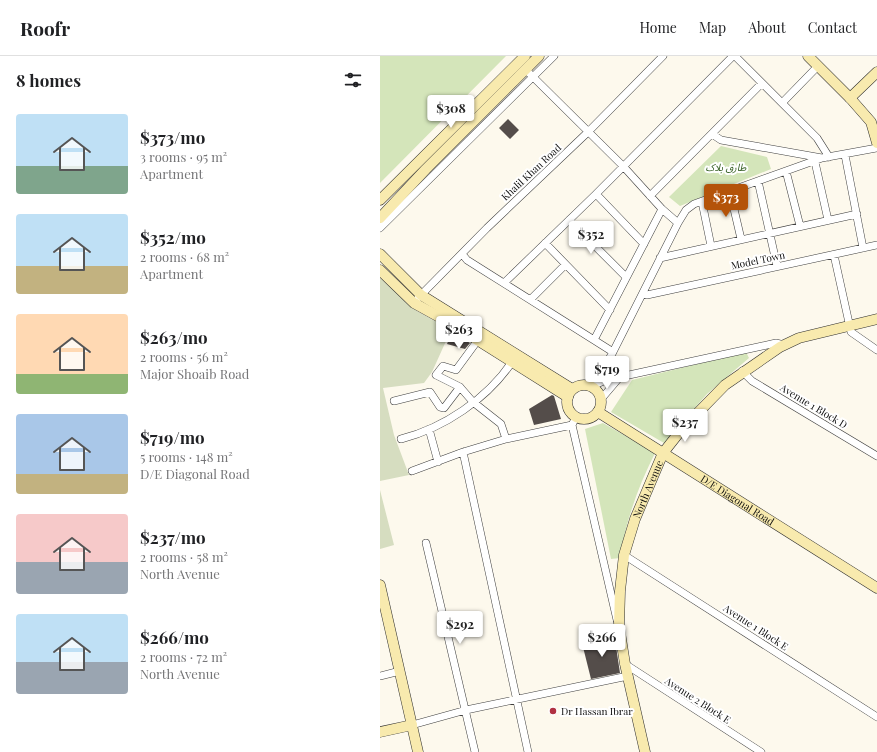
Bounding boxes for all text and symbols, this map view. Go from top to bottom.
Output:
text: Roofr [20,15,70,41]
text: Home [639,18,677,37]
text: Map [699,18,726,37]
text: About [748,18,786,37]
text: Contact [808,18,857,37]
text: 8 homes [16,69,81,91]
icon: filters [342,69,364,91]
pin: $308 [427,95,475,129]
text: $308 [436,99,466,116]
text: $373/mo [140,126,205,148]
icon: home [48,130,96,178]
street label: Khalil Khan Road [498,140,564,203]
text: 3 rooms · 95 m² [140,148,227,165]
park label: طارق بلاک [706,160,747,174]
text: Apartment [140,165,203,182]
pin: $373 [702,184,750,218]
text: $373 [713,188,739,205]
pin: $352 [567,221,615,255]
text: $352 [578,225,604,242]
text: $352/mo [140,226,206,248]
icon: home [48,230,96,278]
street label: Model Town [730,247,786,273]
text: 2 rooms · 68 m² [140,248,229,265]
text: Apartment [140,265,203,282]
pin: $263 [435,316,483,350]
text: $263 [445,320,473,337]
text: $263/mo [140,326,208,348]
icon: home [48,330,96,378]
text: 2 rooms · 56 m² [140,348,228,365]
pin: $719 [583,356,631,390]
text: $719 [594,360,620,377]
text: Major Shoaib Road [140,365,249,382]
street label: Avenue 1 Block D [777,380,850,432]
pin: $237 [661,409,709,443]
text: $237 [672,413,698,430]
text: $719/mo [140,426,205,448]
icon: home [48,430,96,478]
text: 5 rooms · 148 m² [140,448,233,465]
street label: North Avenue [629,458,666,520]
text: D/E Diagonal Road [140,465,250,482]
street label: D/E Diagonal Road [698,472,777,529]
text: $237/mo [140,526,206,548]
icon: home [48,530,96,578]
text: 2 rooms · 58 m² [140,548,228,565]
text: North Avenue [140,565,220,582]
street label: Avenue 1 Block E [720,600,791,653]
pin: $292 [436,611,484,645]
text: $292 [446,615,474,632]
pin: $266 [578,624,626,658]
text: $266/mo [140,626,209,648]
text: $266 [588,628,616,645]
icon: home [48,630,96,678]
text: 2 rooms · 72 m² [140,648,227,665]
text: North Avenue [140,665,220,682]
street label: Avenue 2 Block E [661,673,734,727]
place label: Dr Hassan Ibrar [561,704,633,718]
marker: Dr Hassan Ibrar [548,706,558,716]

